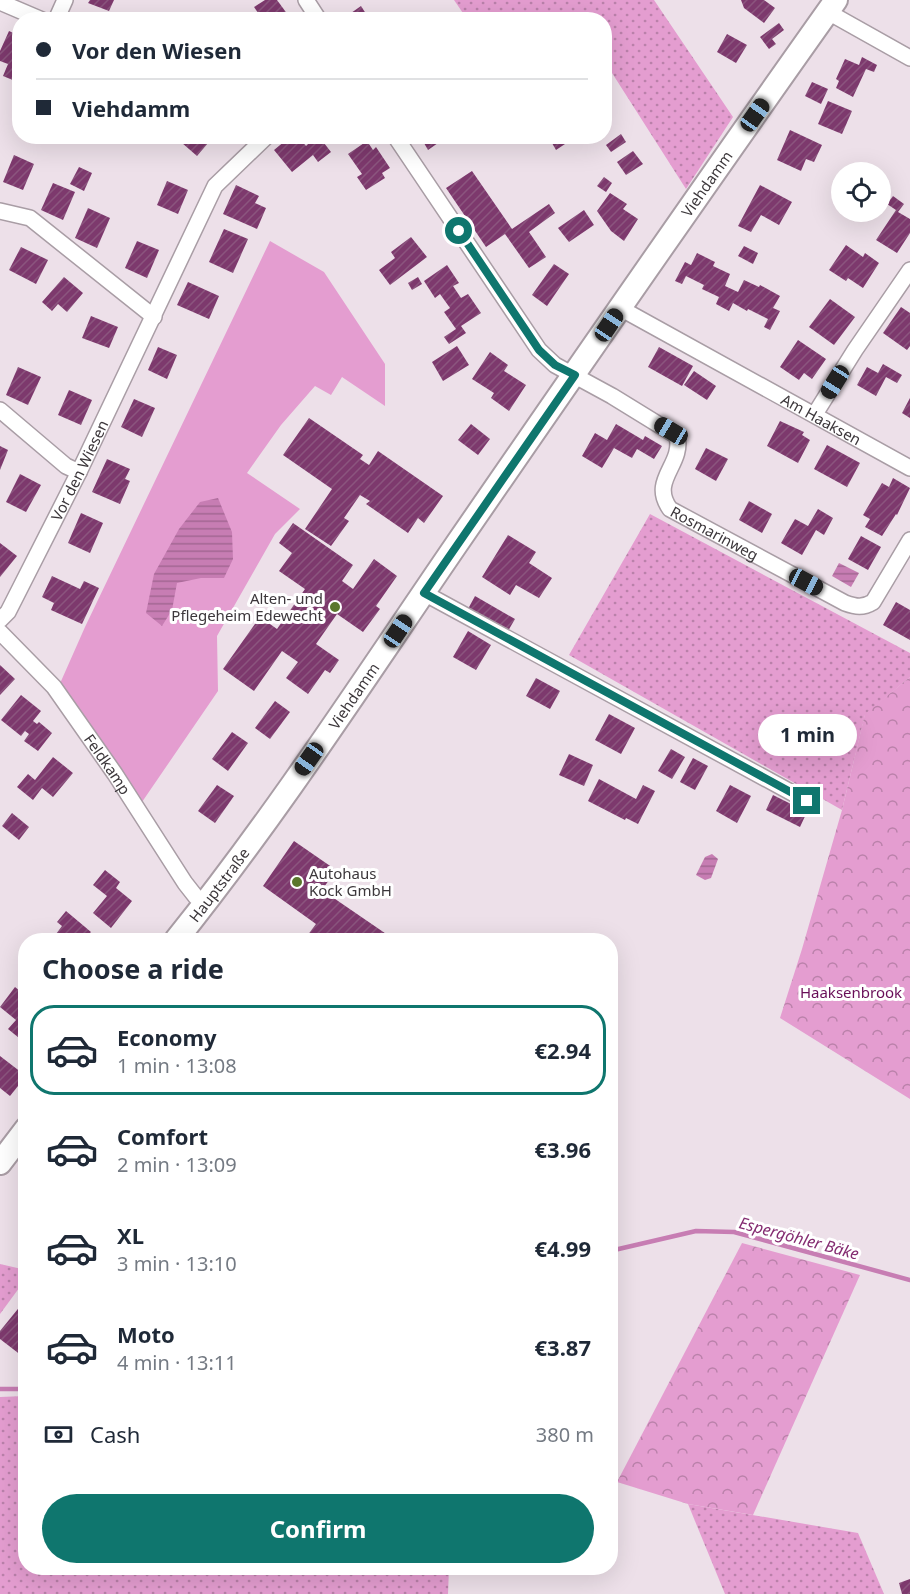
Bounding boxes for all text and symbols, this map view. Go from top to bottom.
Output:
text: Vor den Wiesen [72,35,242,65]
text: Viehdamm [72,93,190,123]
car [737,95,773,135]
street label: Viehdamm [676,147,737,221]
map controls [831,162,891,222]
button: locate [831,162,891,222]
route start [445,217,472,244]
car [591,305,627,345]
car [818,362,852,402]
street label: Am Haaksen [778,389,865,449]
car [651,414,691,448]
street label: Vor den Wiesen [46,416,112,524]
street label: Rosmarinweg [667,501,762,565]
car [786,566,826,598]
place label: Alten- und Pflegeheim Edewecht [171,588,324,625]
marker: Alten- und Pflegeheim Edewecht [328,600,342,614]
car [380,611,416,651]
street label: Viehdamm [324,659,383,733]
callout: 1 min [758,714,856,756]
text: 1 min [780,721,835,748]
street label: Feldkamp [80,730,135,798]
car [291,739,327,779]
route end [793,787,820,814]
street label: Hauptstraße [184,843,254,926]
place label: Autohaus Kock GmbH [309,863,392,900]
marker: Autohaus Kock GmbH [290,875,304,889]
text: Choose a ride [42,950,224,987]
park label: Haaksenbrook [800,982,902,1002]
text: Economy [117,1022,216,1052]
icon: car [45,1023,99,1077]
text: €2.94 [534,1035,591,1065]
text: 1 min · 13:08 [117,1052,237,1079]
text: Comfort [117,1121,208,1151]
icon: car [45,1122,99,1176]
text: €3.96 [534,1134,591,1164]
text: 2 min · 13:09 [117,1151,237,1178]
water label: Espergöhler Bäke [737,1211,861,1265]
text: XL [117,1220,144,1250]
icon: car [45,1221,99,1275]
text: €4.99 [534,1233,591,1263]
text: 3 min · 13:10 [117,1250,237,1277]
text: Moto [117,1319,175,1349]
icon: car [45,1320,99,1374]
text: €3.87 [534,1332,591,1362]
text: 4 min · 13:11 [117,1349,237,1376]
icon: cash [42,1418,75,1451]
text: Cash [90,1419,140,1449]
text: 380 m [536,1421,594,1448]
button: Confirm [42,1494,594,1563]

